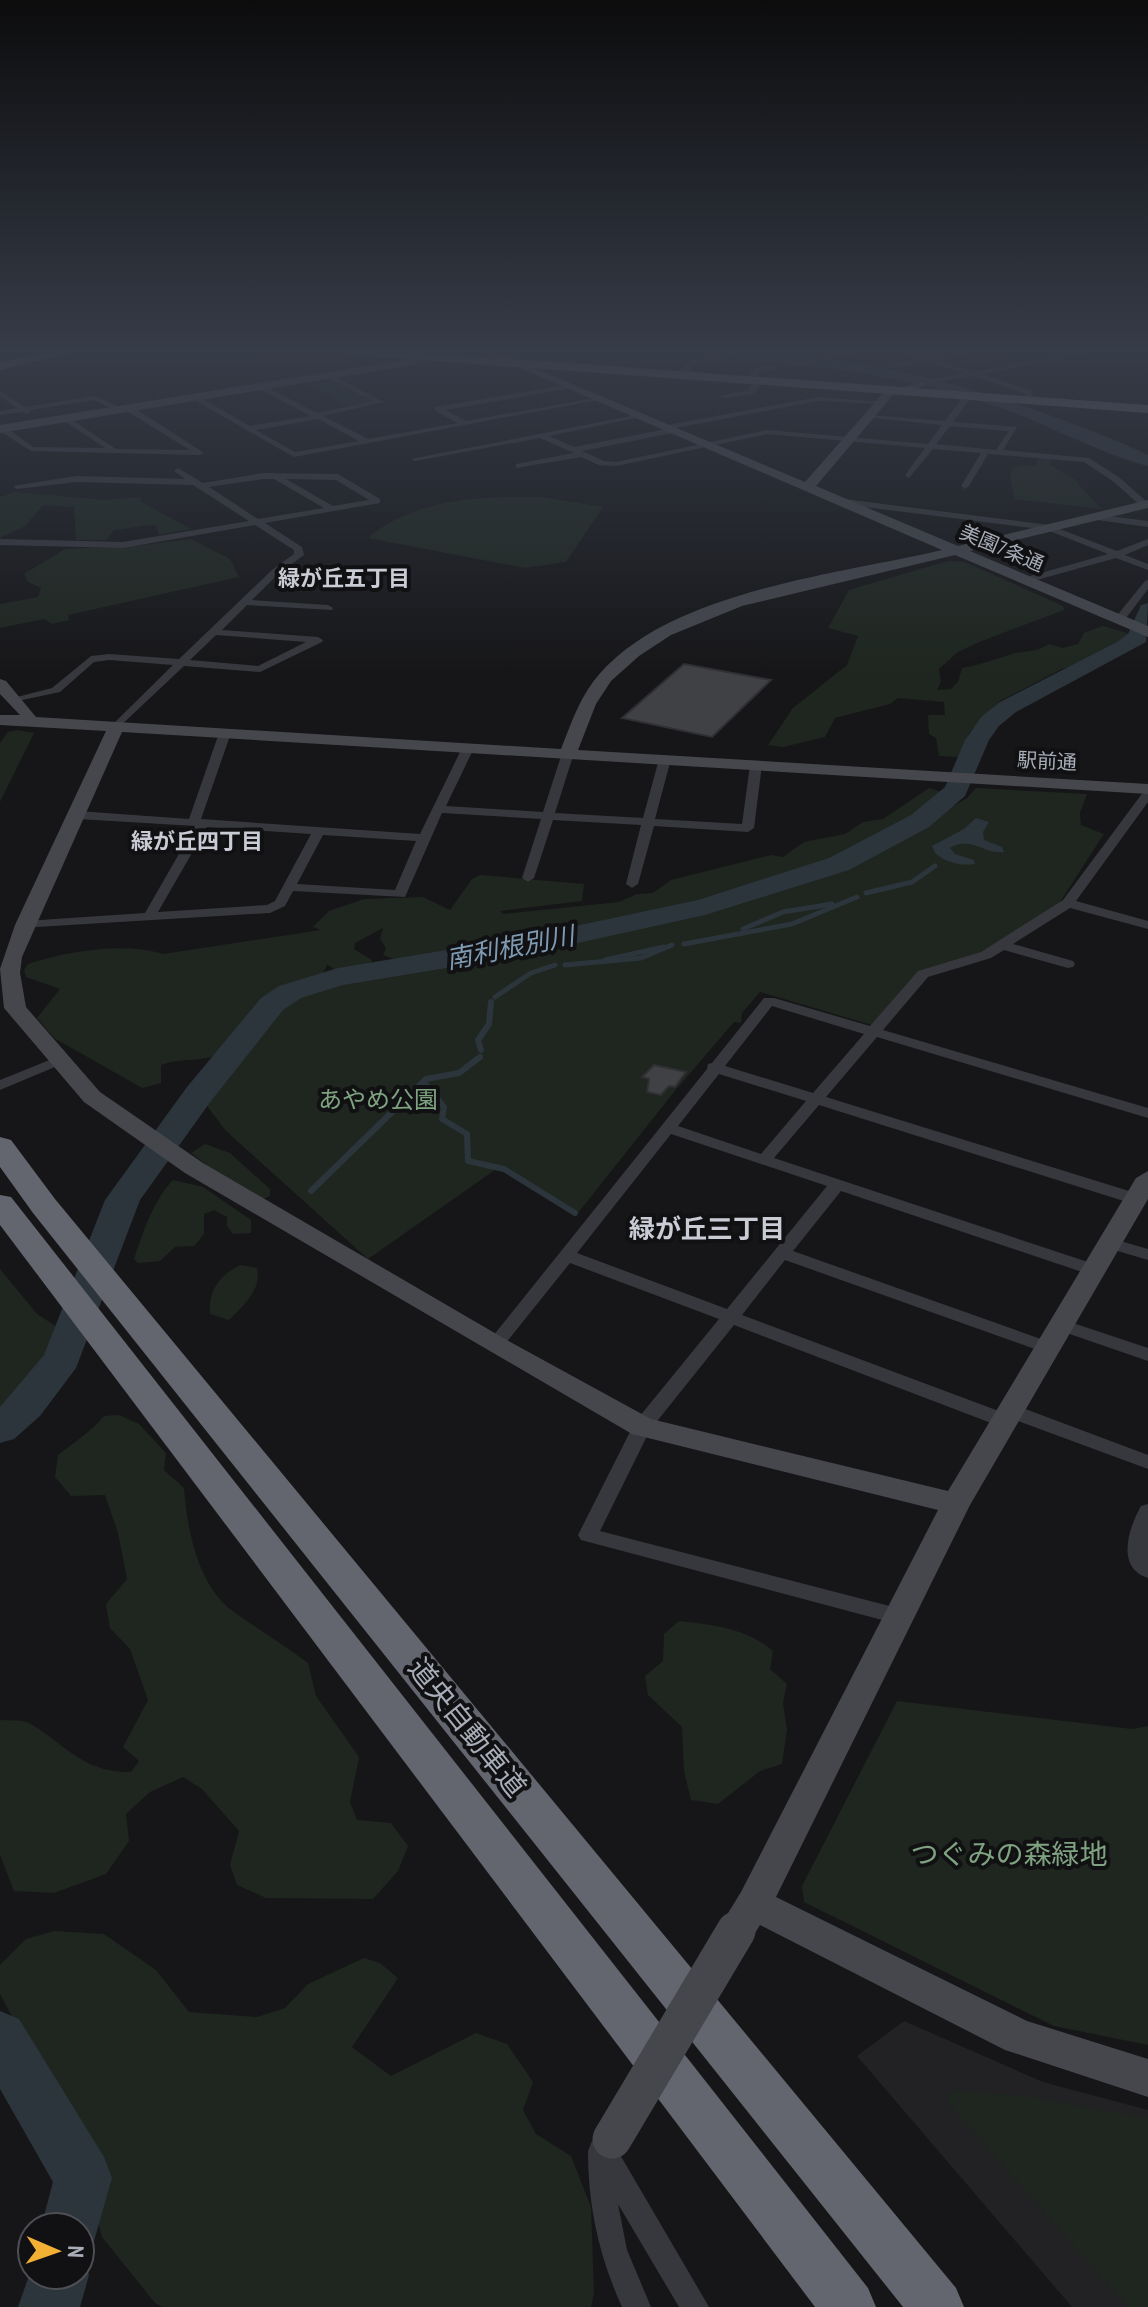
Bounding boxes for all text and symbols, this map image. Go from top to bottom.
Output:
street label: 美園7条通 [956,519,1048,577]
district label: 緑が丘五丁目 [278,564,410,592]
street label: 駅前通 [1016,746,1078,776]
district label: 緑が丘四丁目 [131,827,263,855]
water label: 南利根別川 [443,918,580,976]
park label: あやめ公園 [318,1084,438,1115]
district label: 緑が丘三丁目 [629,1212,785,1245]
street label: 道央自動車道 [401,1650,535,1804]
park label: つぐみの森緑地 [911,1835,1107,1872]
north arrow [16,2211,96,2291]
text: N [62,2245,90,2258]

